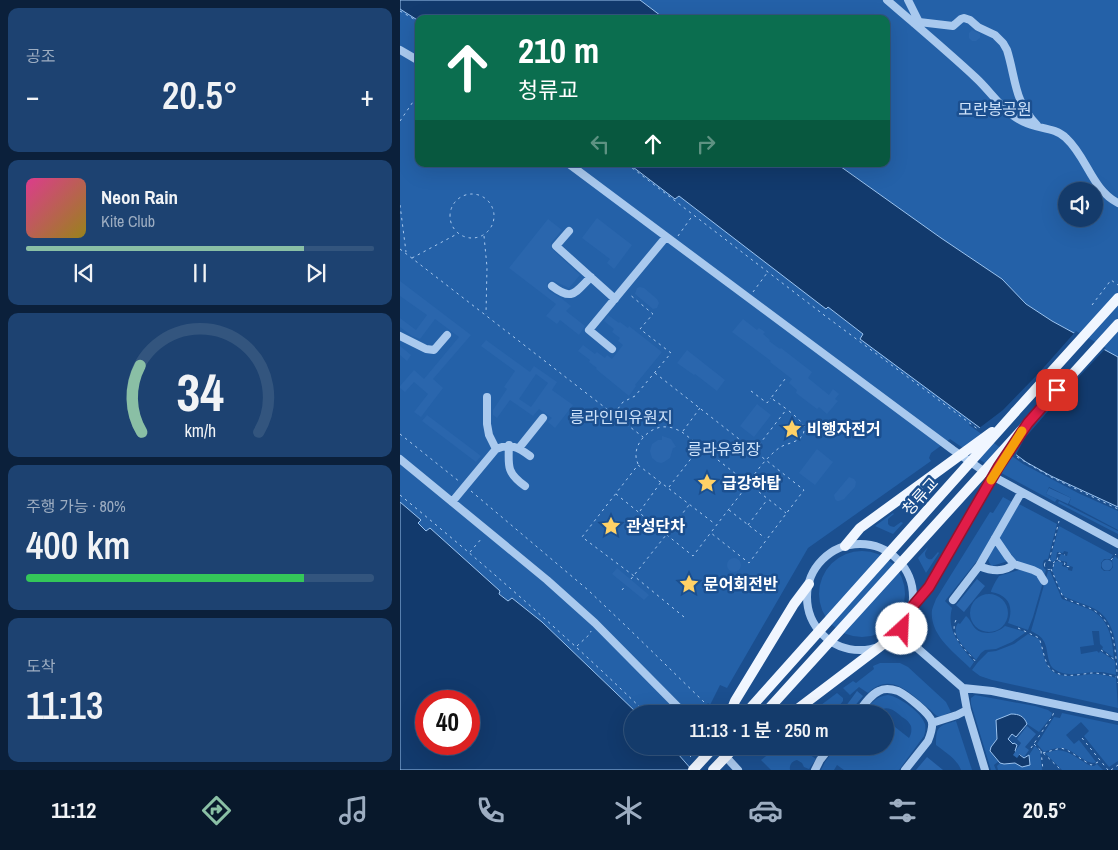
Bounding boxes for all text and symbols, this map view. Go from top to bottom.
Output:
text: 210 m [518,27,599,74]
icon: ahead [435,35,500,100]
text: 공조 [26,45,55,67]
text: 20.5° [162,70,238,121]
text: 청류교 [518,75,579,105]
text: − [26,77,39,115]
text: + [361,77,374,115]
park label: 모란봉공원 [958,98,1032,120]
icon: left [586,130,614,158]
icon: ahead [639,130,667,158]
icon: right [692,130,720,158]
map controls [1058,182,1103,227]
button: sound [1058,182,1103,227]
text: Neon Rain [101,184,178,210]
text: Kite Club [101,210,155,232]
icon: previous [70,259,98,287]
icon: pause [186,259,214,287]
icon: next [302,259,330,287]
text: 34 [176,357,224,427]
pin [1036,369,1078,411]
icon: arrive [1043,376,1071,404]
park label: 릉라인민유원지 [569,406,673,428]
place icon: 비행자전거 [781,418,803,440]
place label: 비행자전거 [807,418,881,440]
text: km/h [184,419,216,443]
park label: 릉라유희장 [687,438,761,460]
place icon: 급강하탑 [696,472,718,494]
place label: 급강하탑 [722,472,781,494]
street label: 청류교 [897,472,943,520]
text: 주행 가능 · 80% [26,495,126,517]
place icon: 관성단차 [600,515,622,537]
place label: 관성단차 [626,515,685,537]
text: 400 km [26,520,130,571]
place icon: 문어회전반 [678,573,700,595]
place label: 문어회전반 [704,573,778,595]
position arrow [875,602,927,654]
text: 도착 [26,655,55,677]
text: 11:13 [26,680,103,731]
speed limit sign: 40 [415,690,480,755]
text: 11:13 · 1 분 · 250 m [690,717,828,743]
icon: directions [199,793,234,828]
icon: music [336,793,371,828]
icon: phone [473,793,508,828]
icon: climate [611,793,646,828]
icon: car [748,793,783,828]
icon: filters [885,793,920,828]
text: 11:12 [51,795,96,825]
text: 20.5° [1023,795,1067,825]

